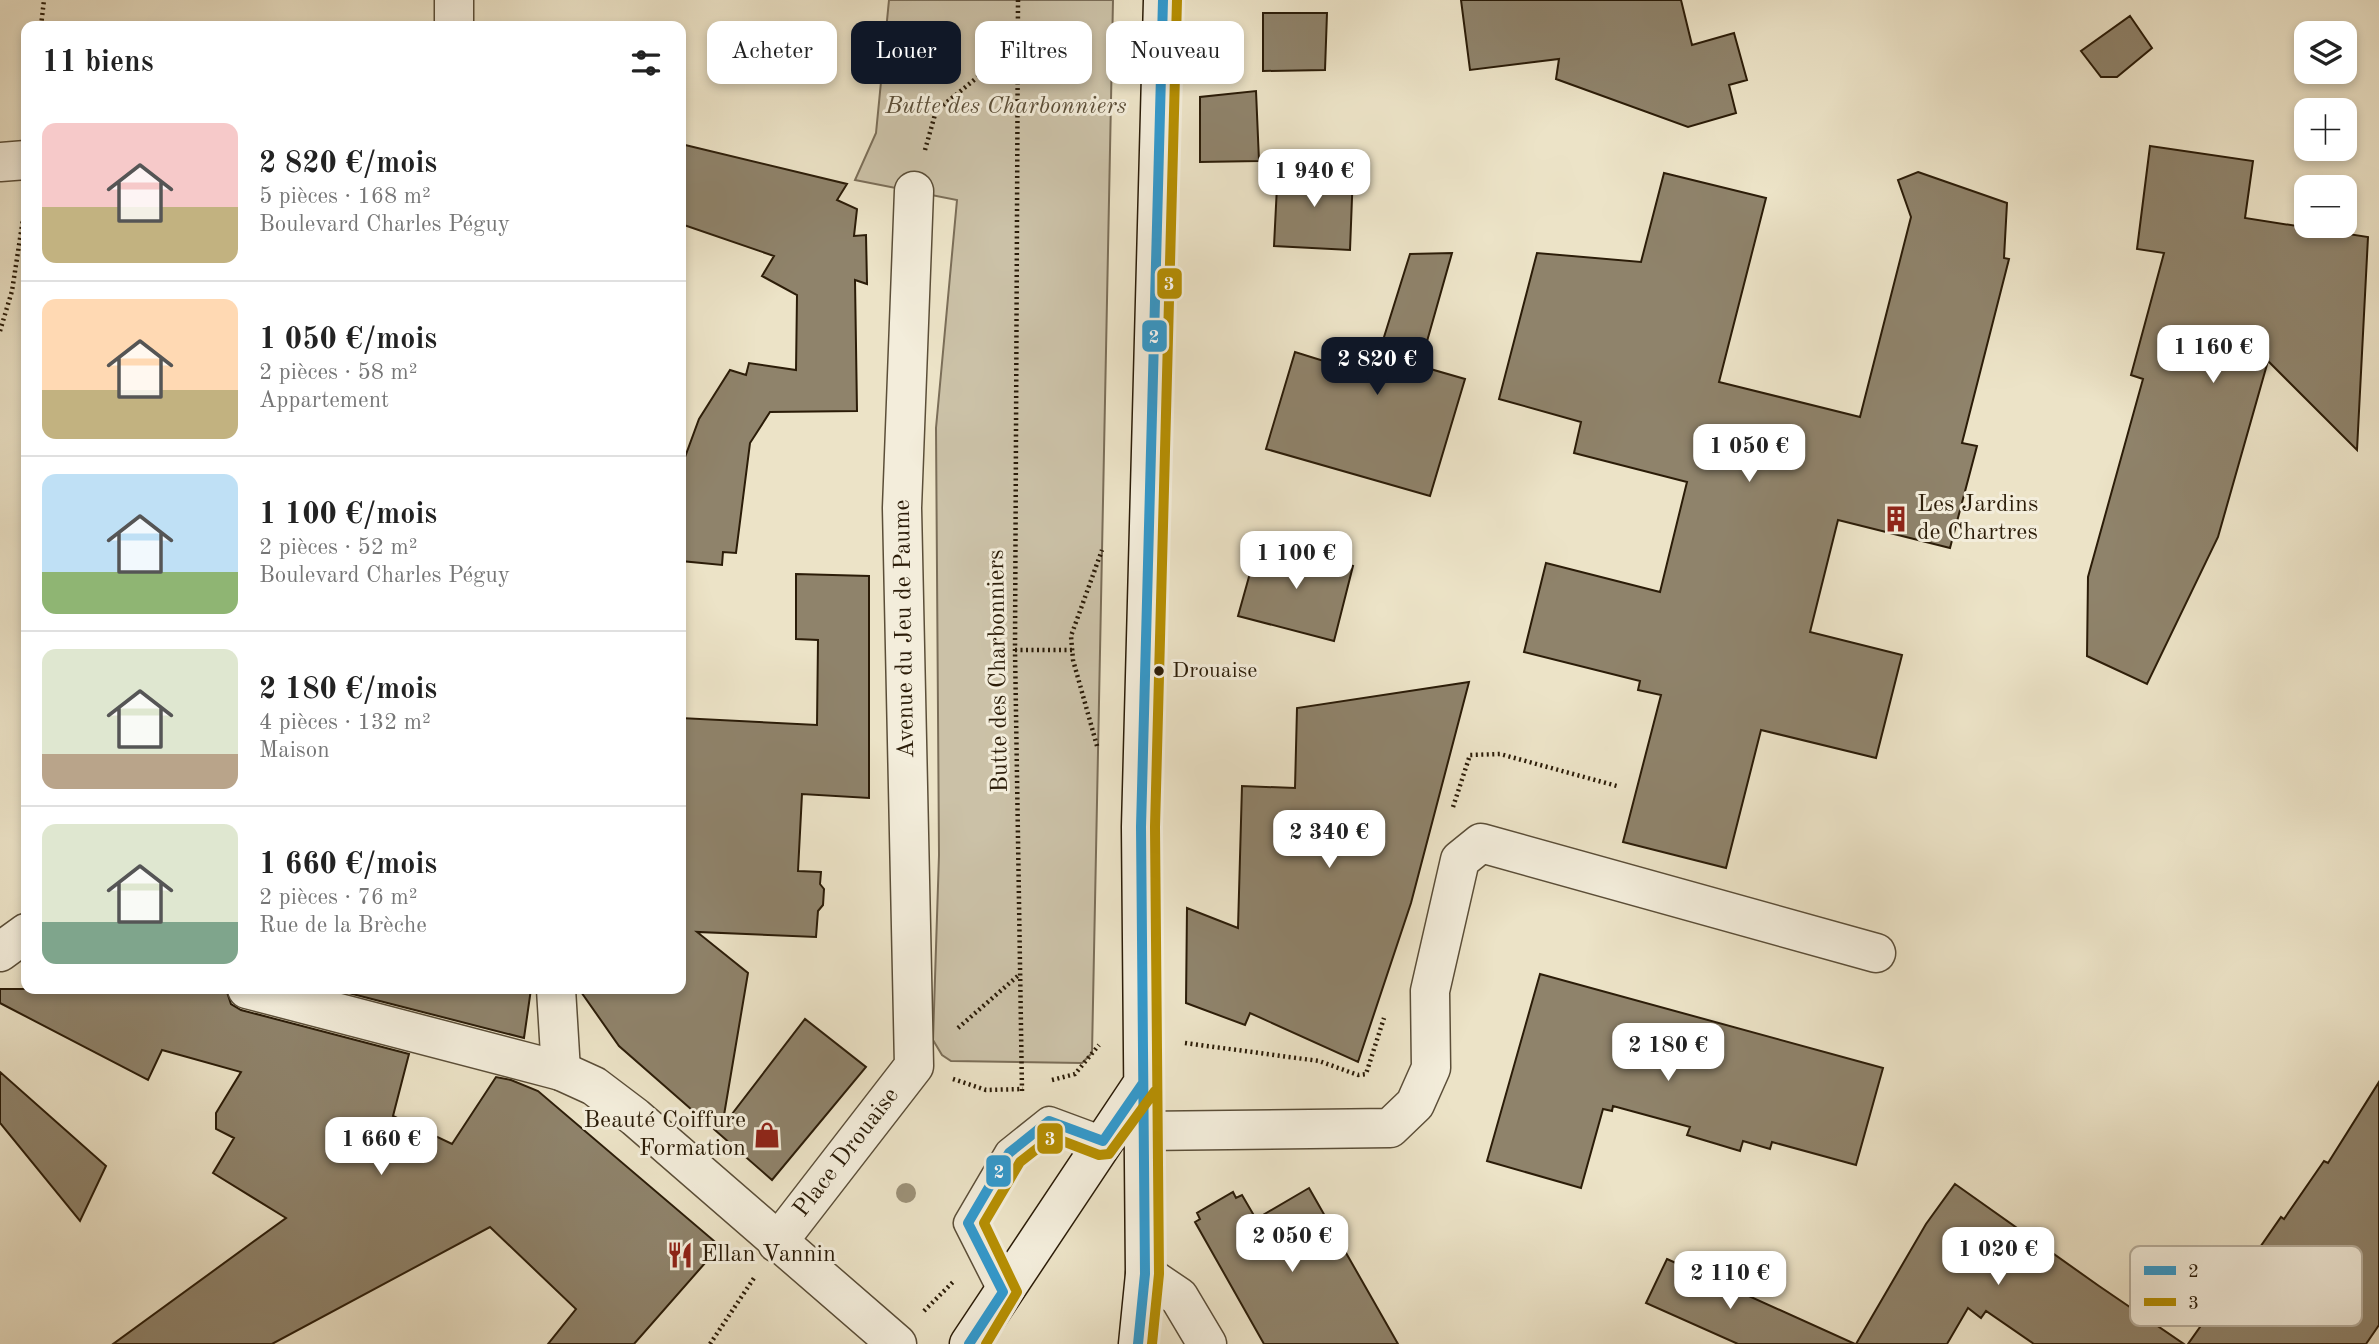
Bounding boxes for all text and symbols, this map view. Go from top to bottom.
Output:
chip: Acheter [707,21,837,84]
chip: Louer [851,21,961,84]
chip: Filtres [975,21,1092,84]
chip: Nouveau [1106,21,1244,84]
map controls [2294,21,2357,238]
button: layers [2294,21,2357,84]
icon: filters [627,44,665,82]
text: 11 biens [42,48,154,78]
park label: Butte des Charbonniers [884,95,1127,119]
button: + [2294,98,2357,161]
text: 2 820 €/mois [259,149,437,179]
pin: 1 940 € [1249,150,1379,209]
icon: home [98,151,182,235]
text: 1 940 € [1274,160,1354,183]
button: − [2294,175,2357,238]
text: 5 pièces · 168 m² [259,185,431,208]
text: Boulevard Charles Péguy [259,213,510,236]
line badge: 3 [1156,267,1183,300]
text: 3 [1163,276,1175,295]
line badge: 2 [1141,319,1168,353]
text: 1 050 €/mois [259,325,437,355]
pin: 1 160 € [2148,326,2278,385]
icon: home [98,327,182,411]
text: 2 [1148,329,1160,348]
text: 1 160 € [2173,336,2253,359]
pin: 2 820 € [1312,338,1442,397]
text: 2 820 € [1337,348,1417,371]
text: 2 pièces · 58 m² [259,361,418,384]
text: Appartement [259,389,389,412]
pin: 1 050 € [1684,424,1814,484]
text: 1 050 € [1709,435,1789,458]
place label: Les Jardins de Chartres [1917,493,2038,545]
street label: Avenue du Jeu de Paume [891,499,919,759]
text: 1 100 €/mois [259,500,437,530]
icon: home [98,502,182,586]
building icon: Les Jardins de Chartres [1881,504,1911,534]
pin: 1 100 € [1231,532,1361,591]
text: 2 pièces · 52 m² [259,536,418,559]
text: 1 100 € [1256,542,1336,565]
street label: Butte des Charbonniers [985,549,1013,793]
text: Boulevard Charles Péguy [259,564,510,587]
place label: Drouaise [1172,660,1257,682]
marker: Drouaise [1152,664,1166,678]
text: 2 180 €/mois [259,675,437,705]
icon: home [98,677,182,761]
text: 4 pièces · 132 m² [259,711,431,734]
text: Maison [259,739,330,762]
pin: 2 340 € [1264,810,1394,870]
text: 2 340 € [1289,821,1369,844]
text: 1 660 €/mois [259,850,437,880]
icon: home [98,852,182,936]
text: 2 pièces · 76 m² [259,886,418,909]
text: Rue de la Brèche [259,914,427,937]
pin: 2 180 € [1603,1024,1733,1083]
text: 2 180 € [1628,1034,1708,1057]
street label: Place Drouaise [790,1084,904,1222]
place label: Beauté Coiffure Formation [584,1109,746,1161]
pin: 1 660 € [316,1118,446,1177]
shop icon: Beauté Coiffure Formation [752,1120,782,1150]
line badge: 3 [1036,1122,1064,1155]
text: 1 660 € [341,1128,421,1151]
text: 3 [1044,1131,1056,1150]
line badge: 2 [985,1154,1012,1188]
text: 2 [993,1164,1005,1183]
pin: 2 050 € [1227,1214,1357,1274]
text: 2 050 € [1252,1225,1332,1248]
pin: 1 020 € [1933,1228,2063,1287]
text: 1 020 € [1958,1238,2038,1261]
restaurant icon: Ellan Vannin [665,1240,695,1270]
place label: Ellan Vannin [701,1243,836,1267]
legend [2130,1246,2362,1326]
pin: 2 110 € [1665,1252,1795,1311]
text: 2 110 € [1690,1262,1770,1285]
text: 2 [2188,1263,2199,1282]
text: 3 [2188,1295,2199,1314]

